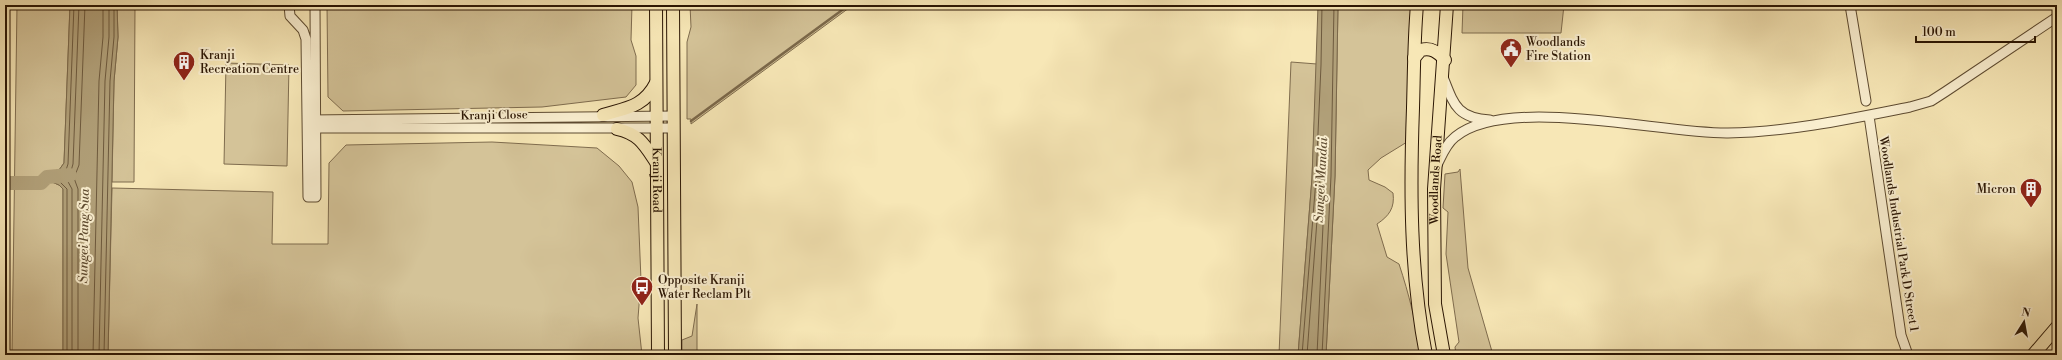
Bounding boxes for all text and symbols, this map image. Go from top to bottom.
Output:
scale bar [1916,18,2035,44]
text: 100 m [1922,25,1956,40]
place label: Woodlands Fire Station [1525,35,1591,64]
public building icon: Woodlands Fire Station [1498,36,1524,69]
place label: Kranji Recreation Centre [200,48,299,77]
building icon: Kranji Recreation Centre [171,49,197,82]
street label: Kranji Close [460,107,528,124]
street label: Woodlands Road [1427,134,1446,226]
street label: Woodlands Industrial Park D Street 1 [1875,134,1921,334]
water label: Sungei Mandai [1311,136,1331,223]
street label: Kranji Road [649,147,664,213]
building icon: Micron [2018,176,2044,209]
place label: Micron [1976,182,2016,197]
water label: Sungei Pang Sua [75,188,93,284]
place label: Opposite Kranji Water Reclam Plt [657,273,752,302]
bus stop icon: Opposite Kranji Water Reclam Plt [629,274,655,307]
north arrow [2004,302,2044,342]
text: N [2020,305,2032,321]

